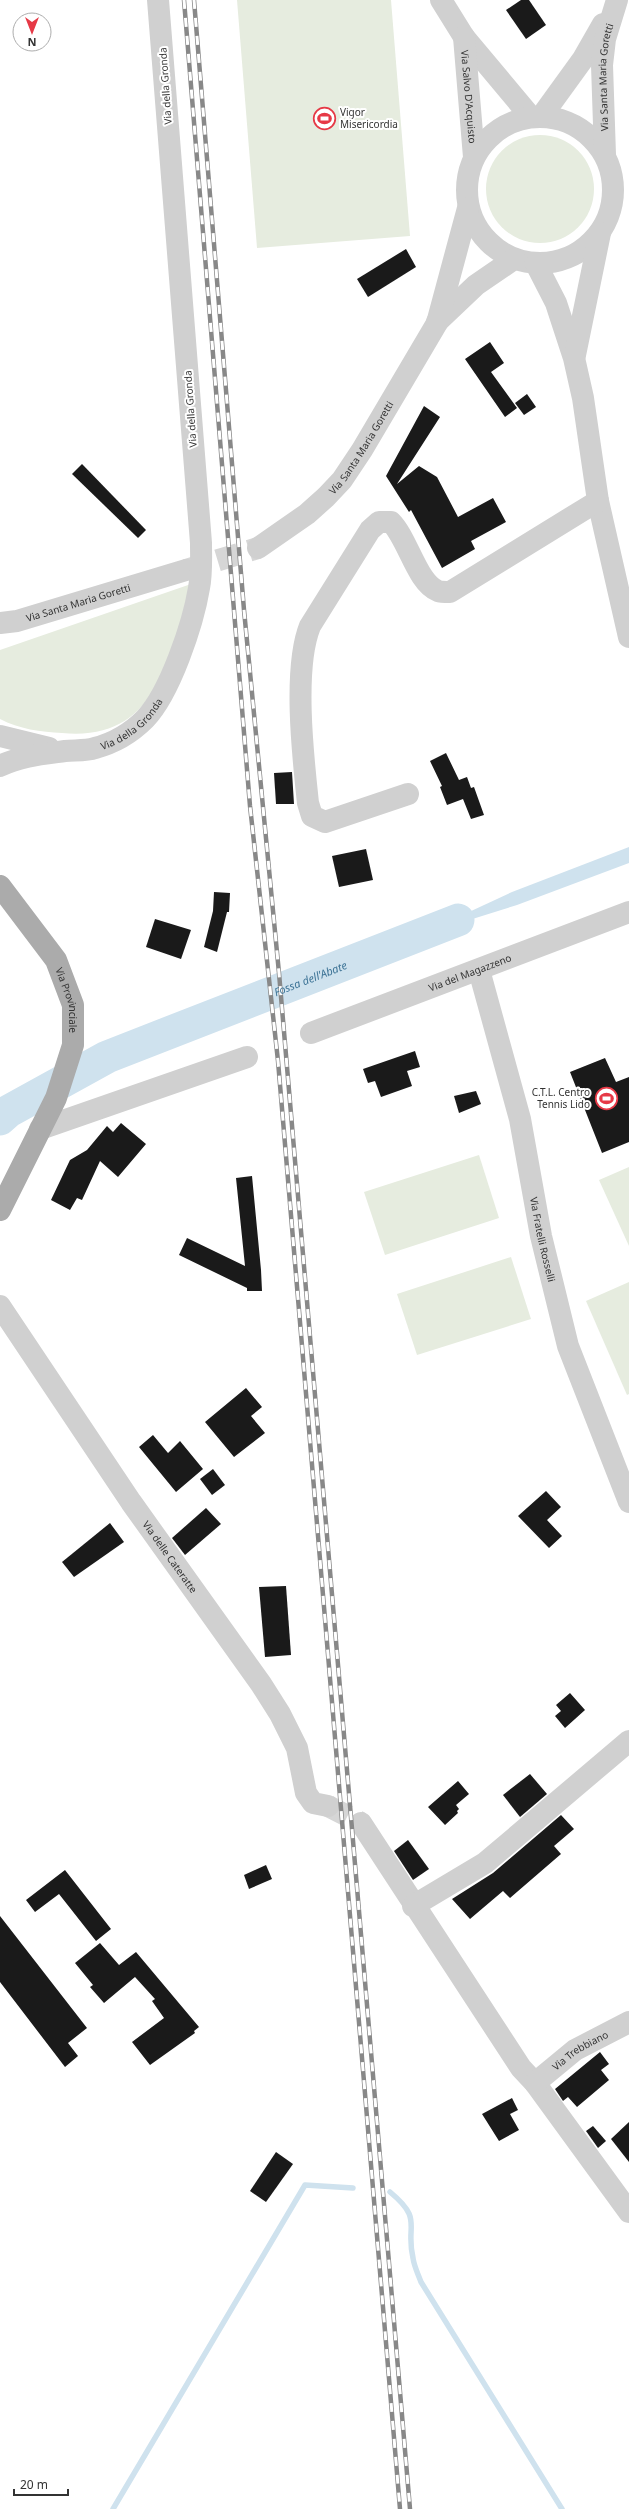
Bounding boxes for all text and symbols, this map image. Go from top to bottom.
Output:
north arrow [12,12,52,52]
street label: Via Santa Maria Goretti [595,22,616,131]
text: N [28,35,36,50]
street label: Via della Gronda [155,47,175,125]
street label: Via Salvo D'Acquisto [458,49,480,144]
sports icon: Vigor Misericordia [311,105,337,131]
place label: Vigor Misericordia [340,105,398,131]
street label: Via della Gronda [180,370,200,448]
street label: Via Santa Maria Goretti [325,398,396,497]
street label: Via Santa Maria Goretti [24,580,132,625]
street label: Via della Gronda [99,695,166,753]
street label: Via del Magazzeno [426,950,513,995]
water label: Fossa dell'Abate [271,956,349,999]
street label: Via Provinciale [52,965,80,1033]
place label: C.T.L. Centro Tennis Lido [532,1085,590,1111]
sports icon: C.T.L. Centro Tennis Lido [593,1085,619,1111]
street label: Via Fratelli Rosselli [527,1196,559,1283]
street label: Via delle Cateratte [139,1518,201,1596]
street label: Via Trebbiano [549,2027,610,2073]
scale bar [14,2471,68,2497]
text: 20 m [20,2476,48,2493]

